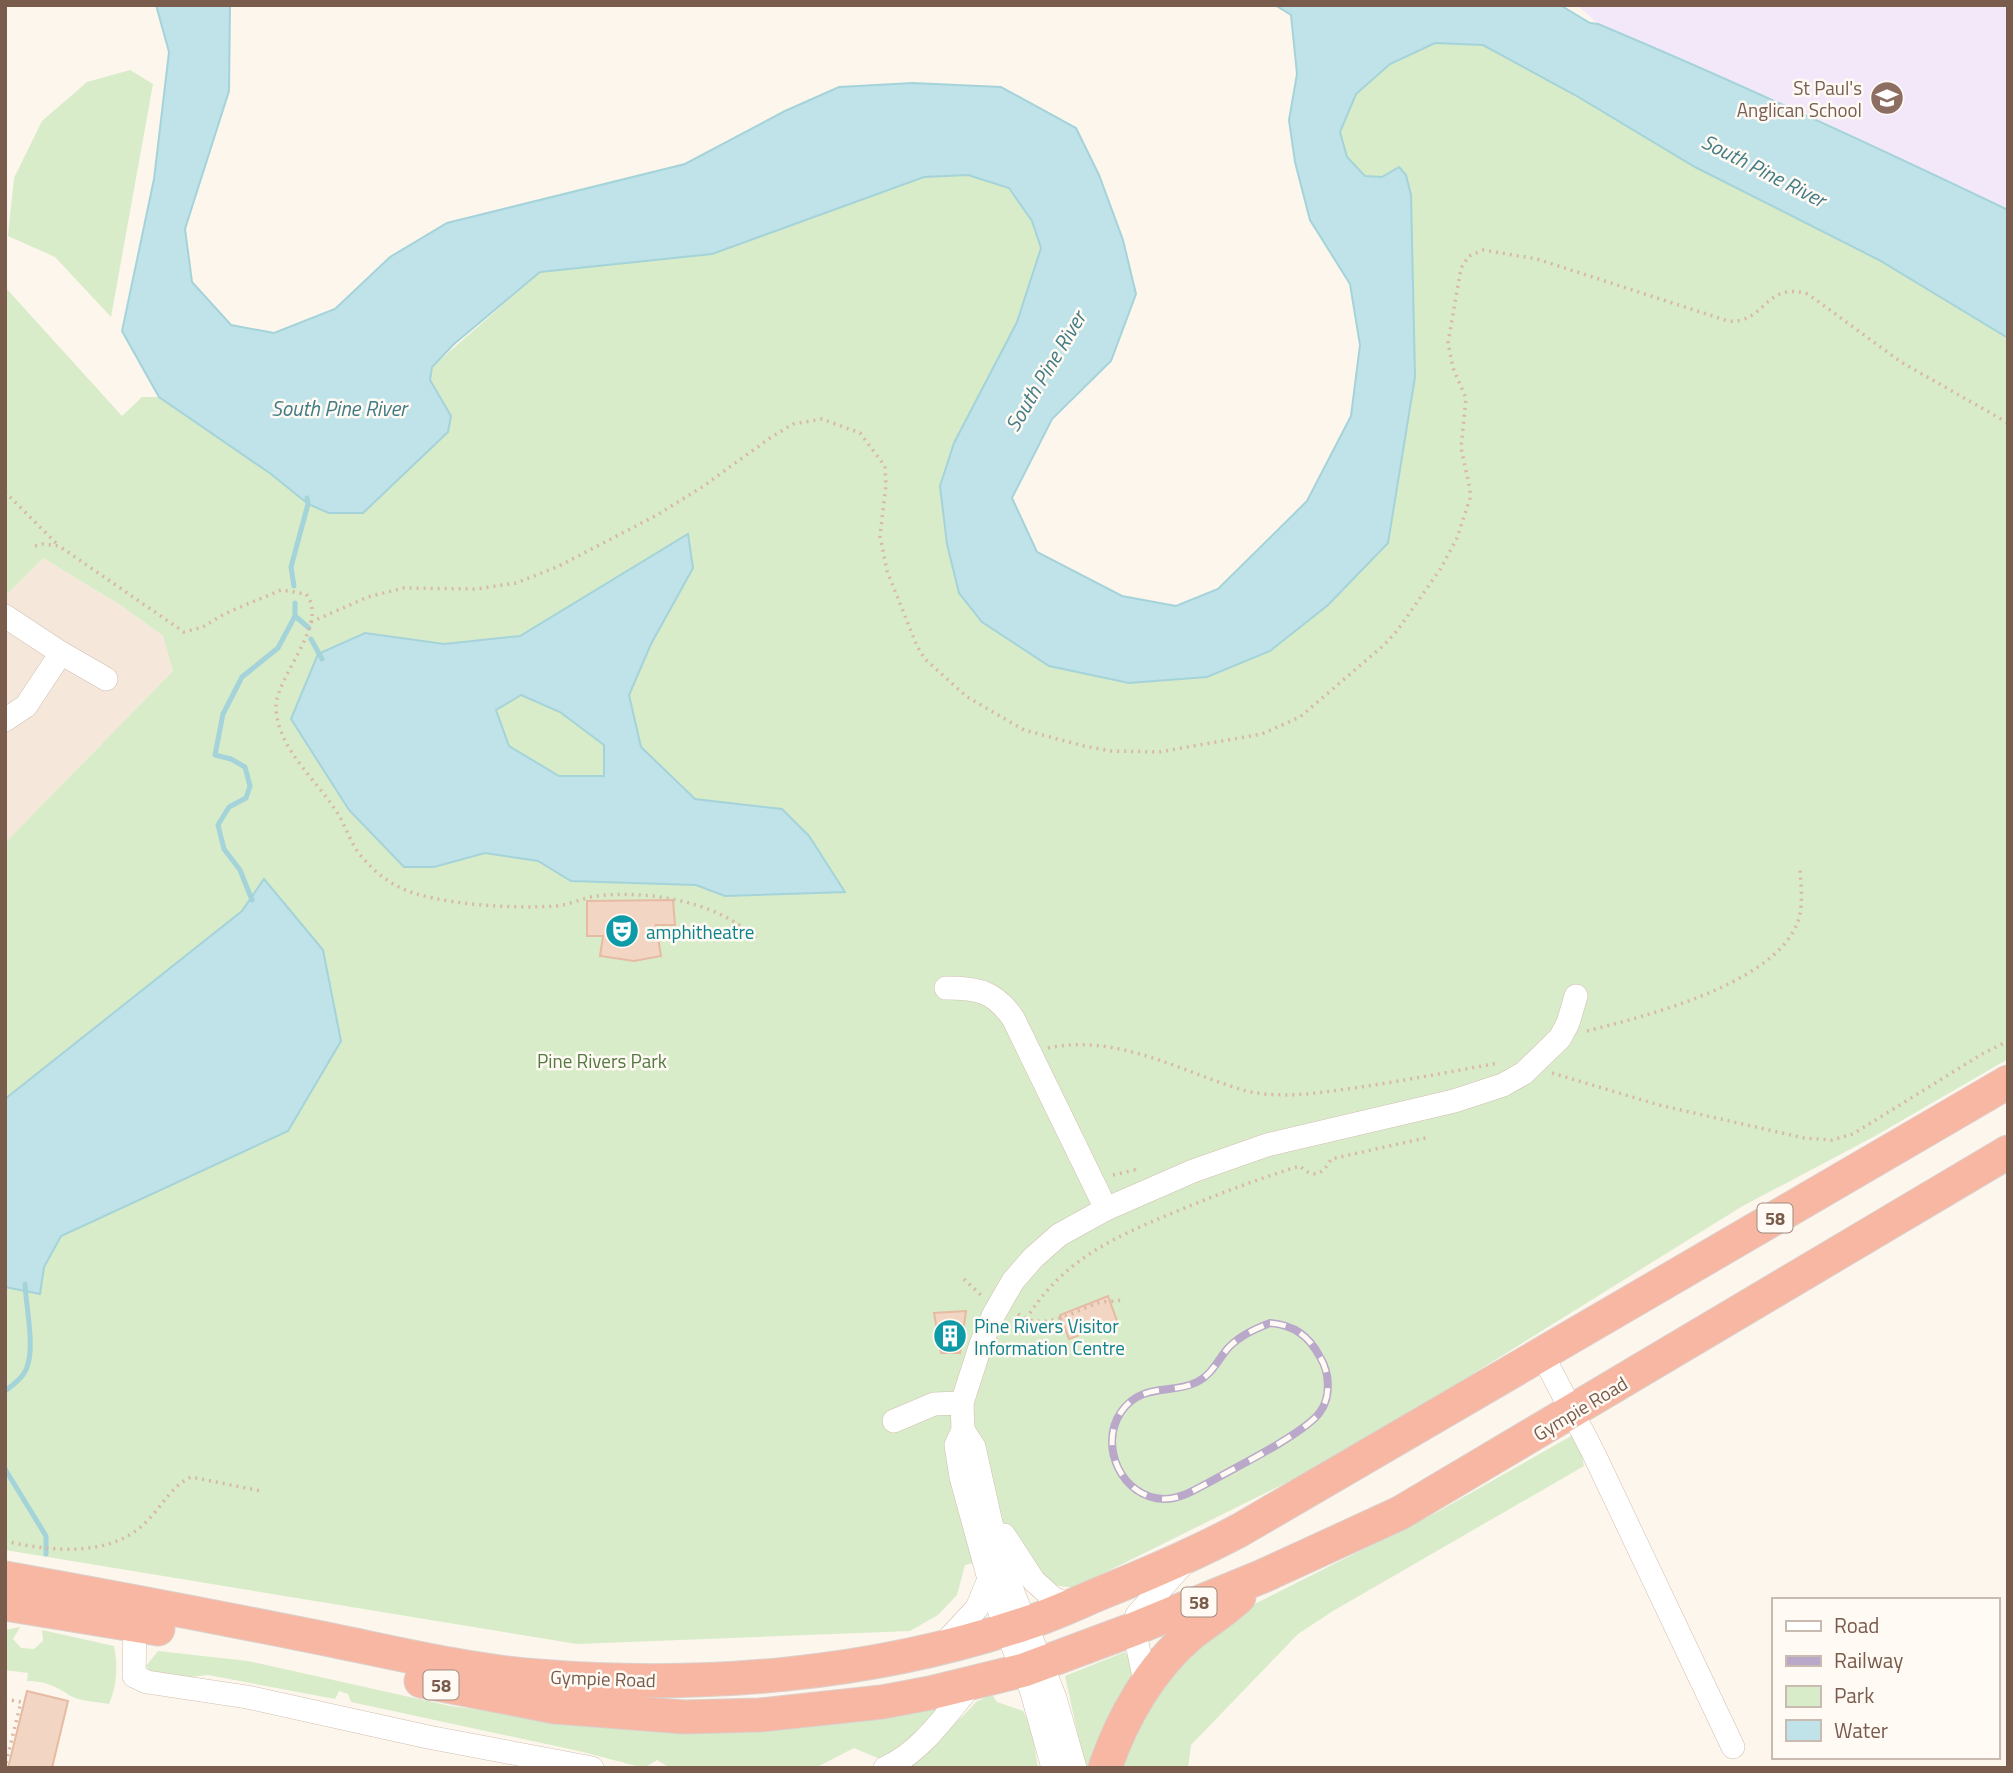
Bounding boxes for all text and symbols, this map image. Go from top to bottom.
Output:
place label: St Paul's Anglican School [1737,73,1862,124]
school or university icon: St Paul's Anglican School [1868,79,1906,117]
water label: South Pine River [1696,125,1834,216]
water label: South Pine River [996,303,1095,437]
water label: South Pine River [271,392,409,424]
theatre icon: amphitheatre [603,912,641,950]
place label: amphitheatre [646,917,754,946]
park label: Pine Rivers Park [537,1046,667,1075]
road number: 58 [1758,1204,1792,1232]
place label: Pine Rivers Visitor Information Centre [974,1311,1125,1362]
building icon: Pine Rivers Visitor Information Centre [931,1317,969,1355]
street label: Gympie Road [1527,1368,1633,1448]
road number: 58 [1182,1588,1216,1616]
legend [1772,1598,1999,1759]
text: Road [1834,1609,1879,1641]
text: Railway [1834,1644,1903,1676]
street label: Gympie Road [550,1662,656,1694]
road number: 58 [424,1670,458,1700]
text: Park [1834,1679,1874,1711]
text: Water [1834,1714,1888,1746]

